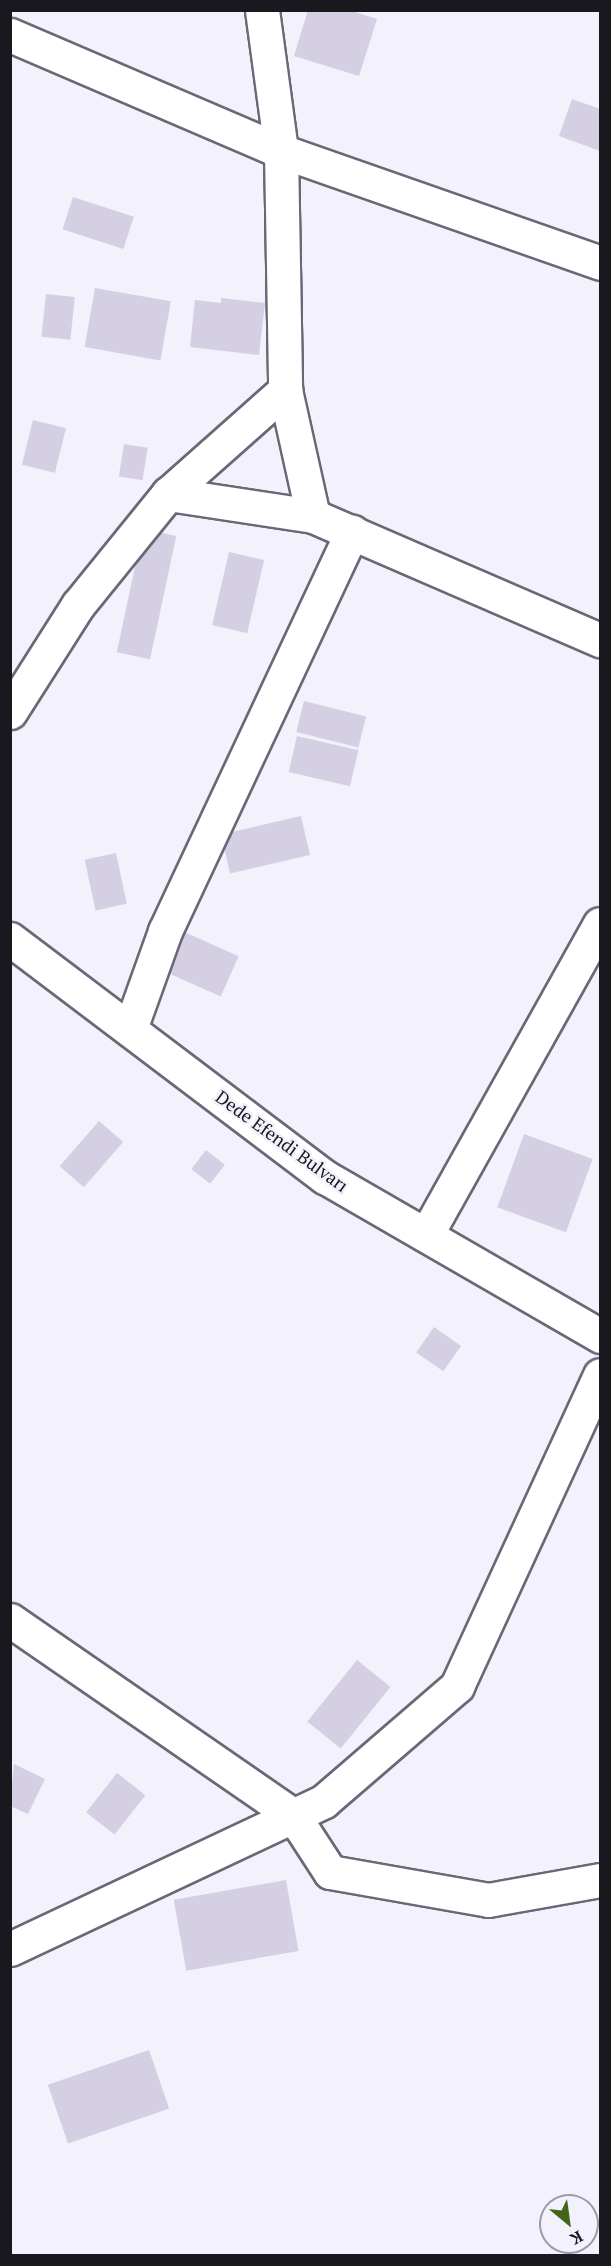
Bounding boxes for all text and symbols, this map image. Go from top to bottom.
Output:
street label: Dede Efendi Bulvarı [212,1086,352,1196]
north arrow [539,2194,599,2254]
text: K [566,2226,587,2250]

